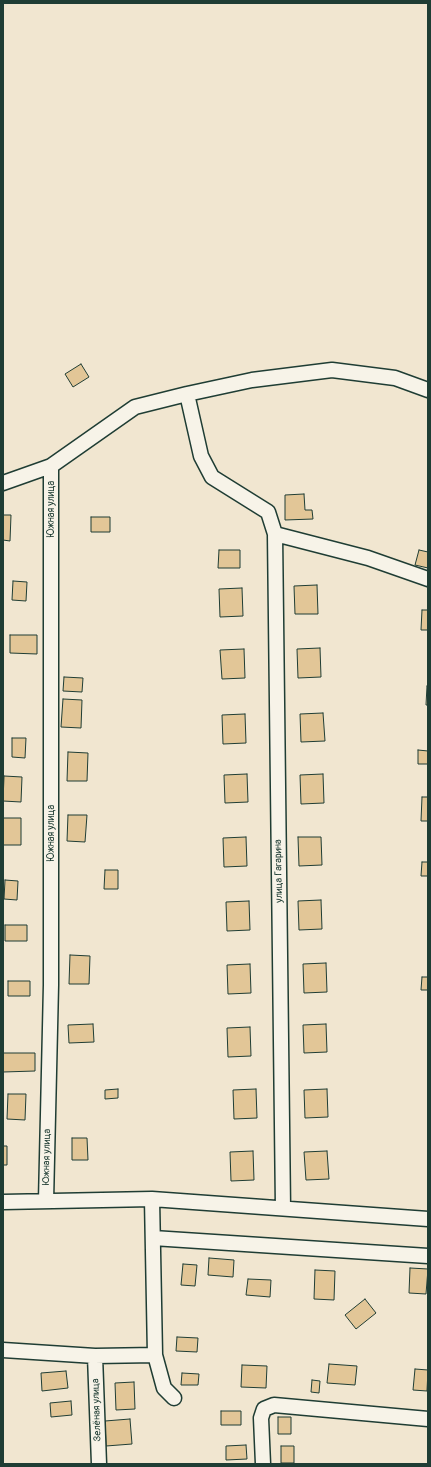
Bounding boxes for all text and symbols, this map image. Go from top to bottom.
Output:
street label: Южная улица [45,481,57,537]
street label: Южная улица [45,805,57,861]
street label: улица Гагарина [272,839,286,903]
street label: Южная улица [41,1129,53,1185]
street label: Зелёная улица [90,1378,104,1442]

